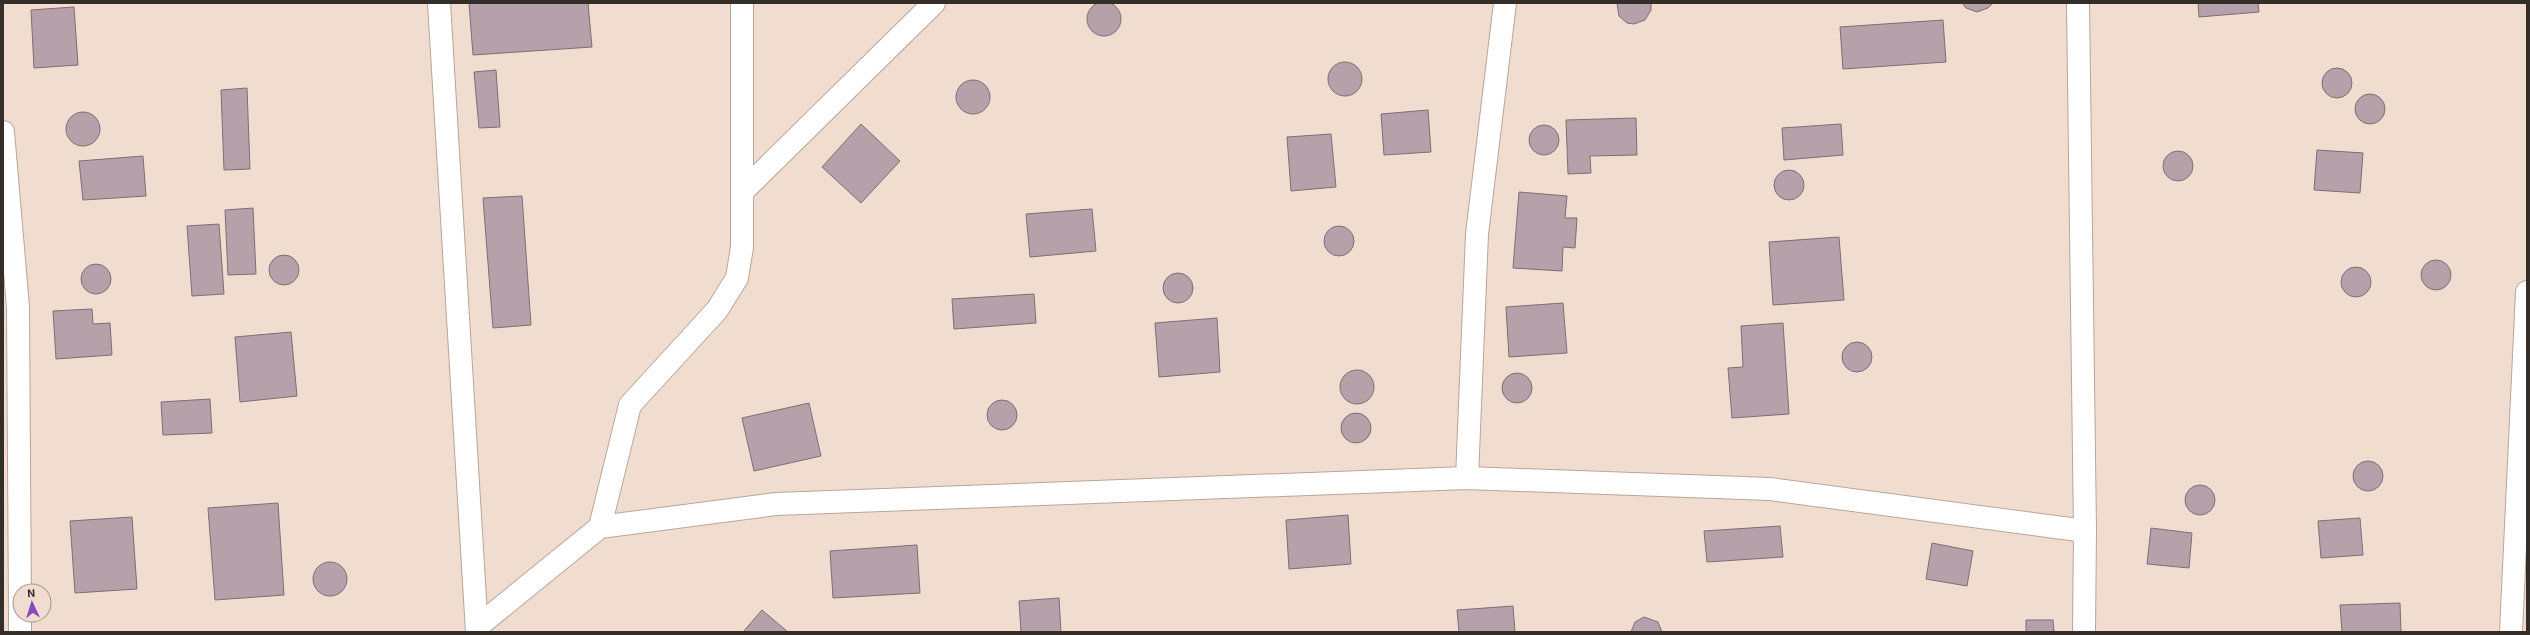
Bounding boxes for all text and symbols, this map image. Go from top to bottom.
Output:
north arrow [12,583,52,623]
text: N [27,586,36,599]

